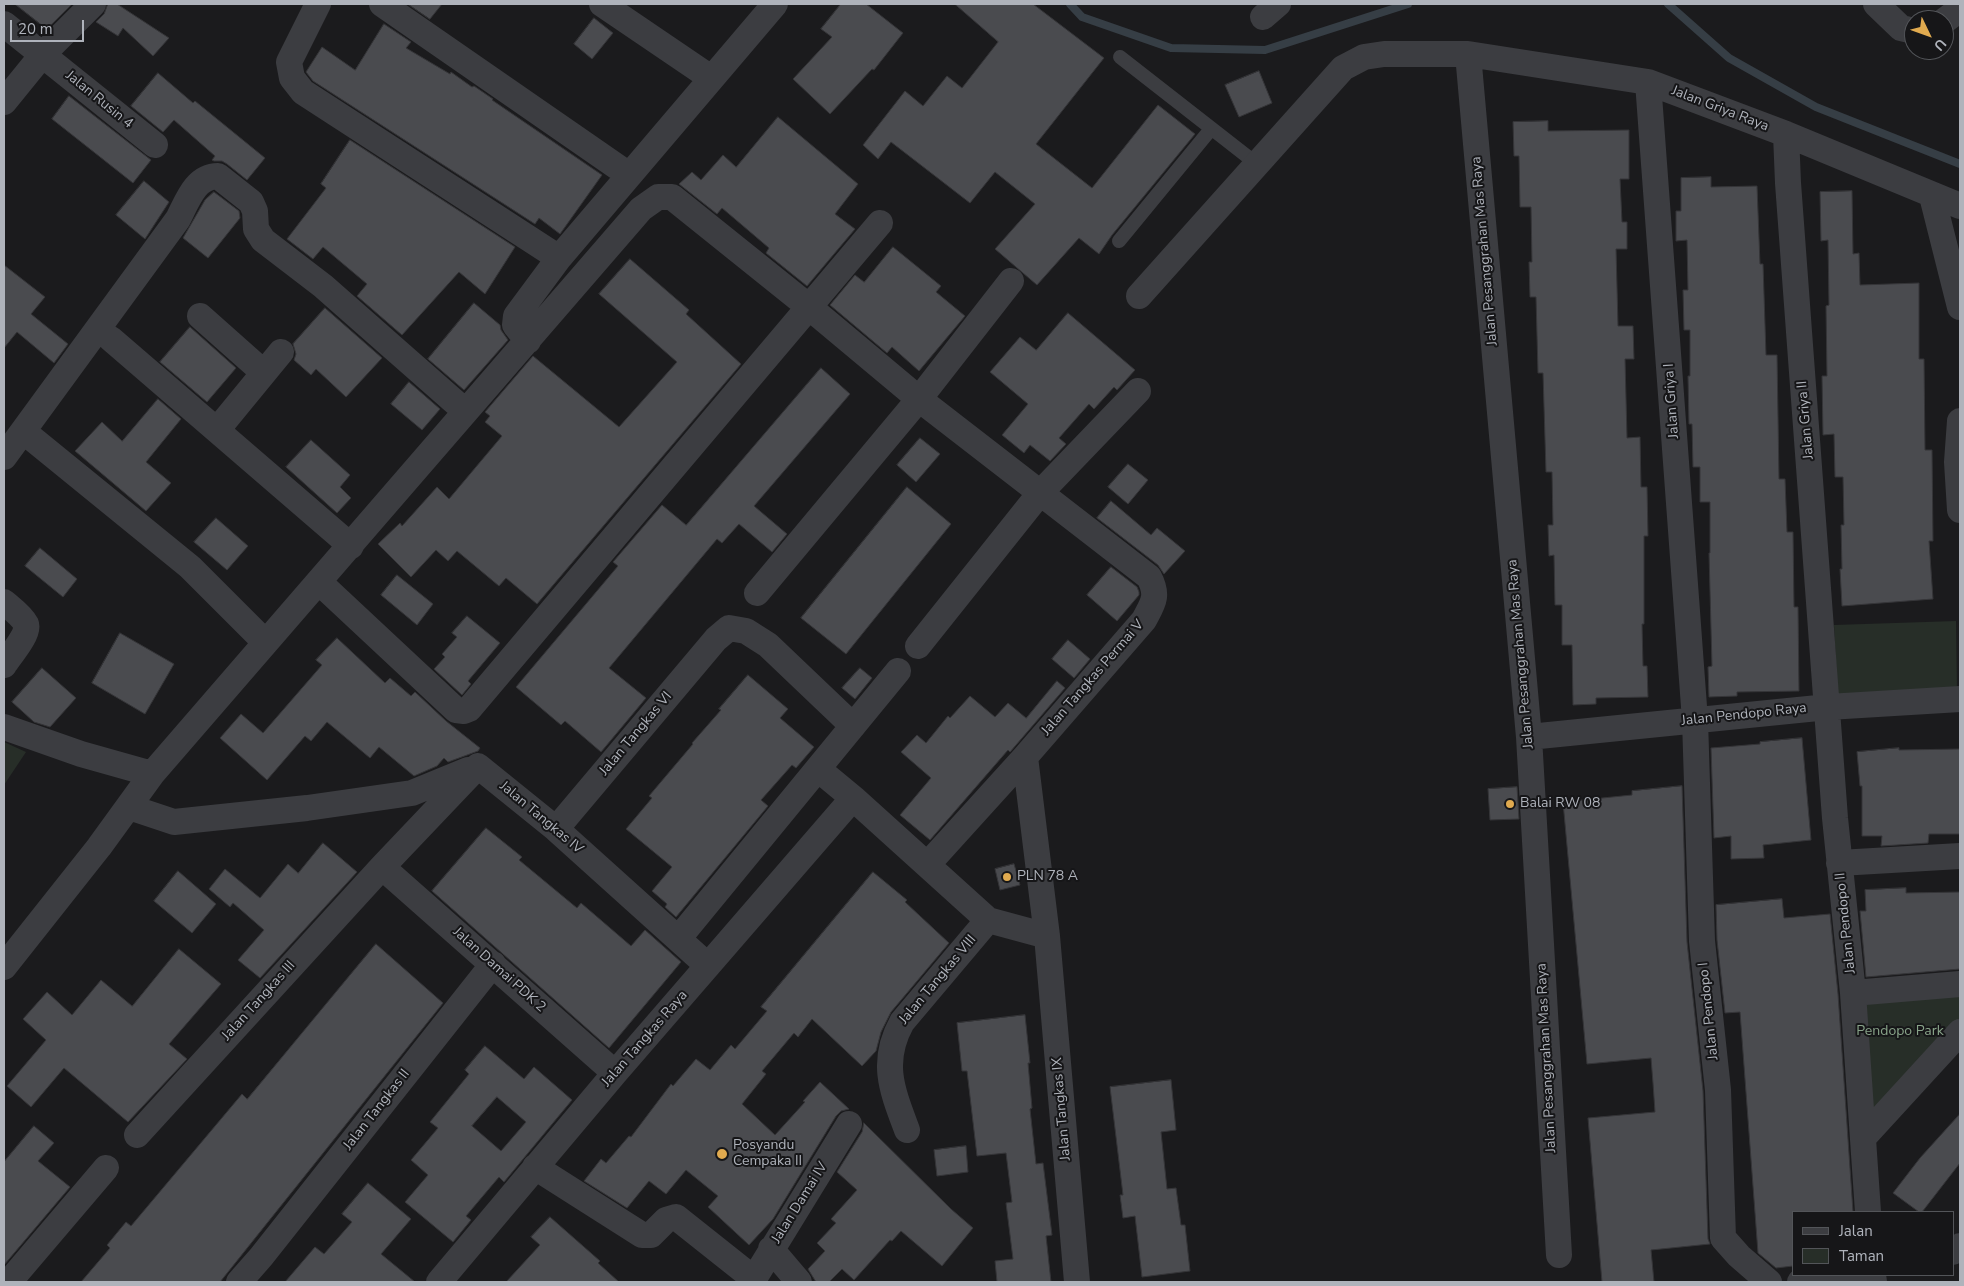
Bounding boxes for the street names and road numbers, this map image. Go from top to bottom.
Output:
street label: Jalan Rusin 4 [62,68,136,132]
street label: Jalan Griya Raya [1669,83,1771,135]
street label: Jalan Pesanggrahan Mas Raya [1468,156,1502,346]
street label: Jalan Griya I [1661,363,1683,439]
street label: Jalan Griya II [1794,380,1818,460]
street label: Jalan Pesanggrahan Mas Raya [1504,559,1538,749]
street label: Jalan Tangkas Permai V [1038,617,1148,739]
street label: Jalan Tangkas VI [596,689,676,779]
street label: Jalan Pendopo Raya [1681,700,1807,730]
street label: Jalan Tangkas IV [496,778,586,858]
street label: Jalan Pendopo II [1832,872,1860,974]
street label: Jalan Damai PDK 2 [449,924,549,1016]
street label: Jalan Tangkas VIII [896,932,980,1028]
street label: Jalan Tangkas III [219,958,299,1044]
street label: Jalan Pendopo I [1696,961,1722,1061]
street label: Jalan Pesanggrahan Mas Raya [1534,963,1560,1153]
street label: Jalan Tangkas Raya [599,988,691,1090]
street label: Jalan Tangkas IX [1049,1057,1075,1161]
street label: Jalan Tangkas II [340,1066,414,1154]
street label: Jalan Damai IV [768,1159,832,1247]

